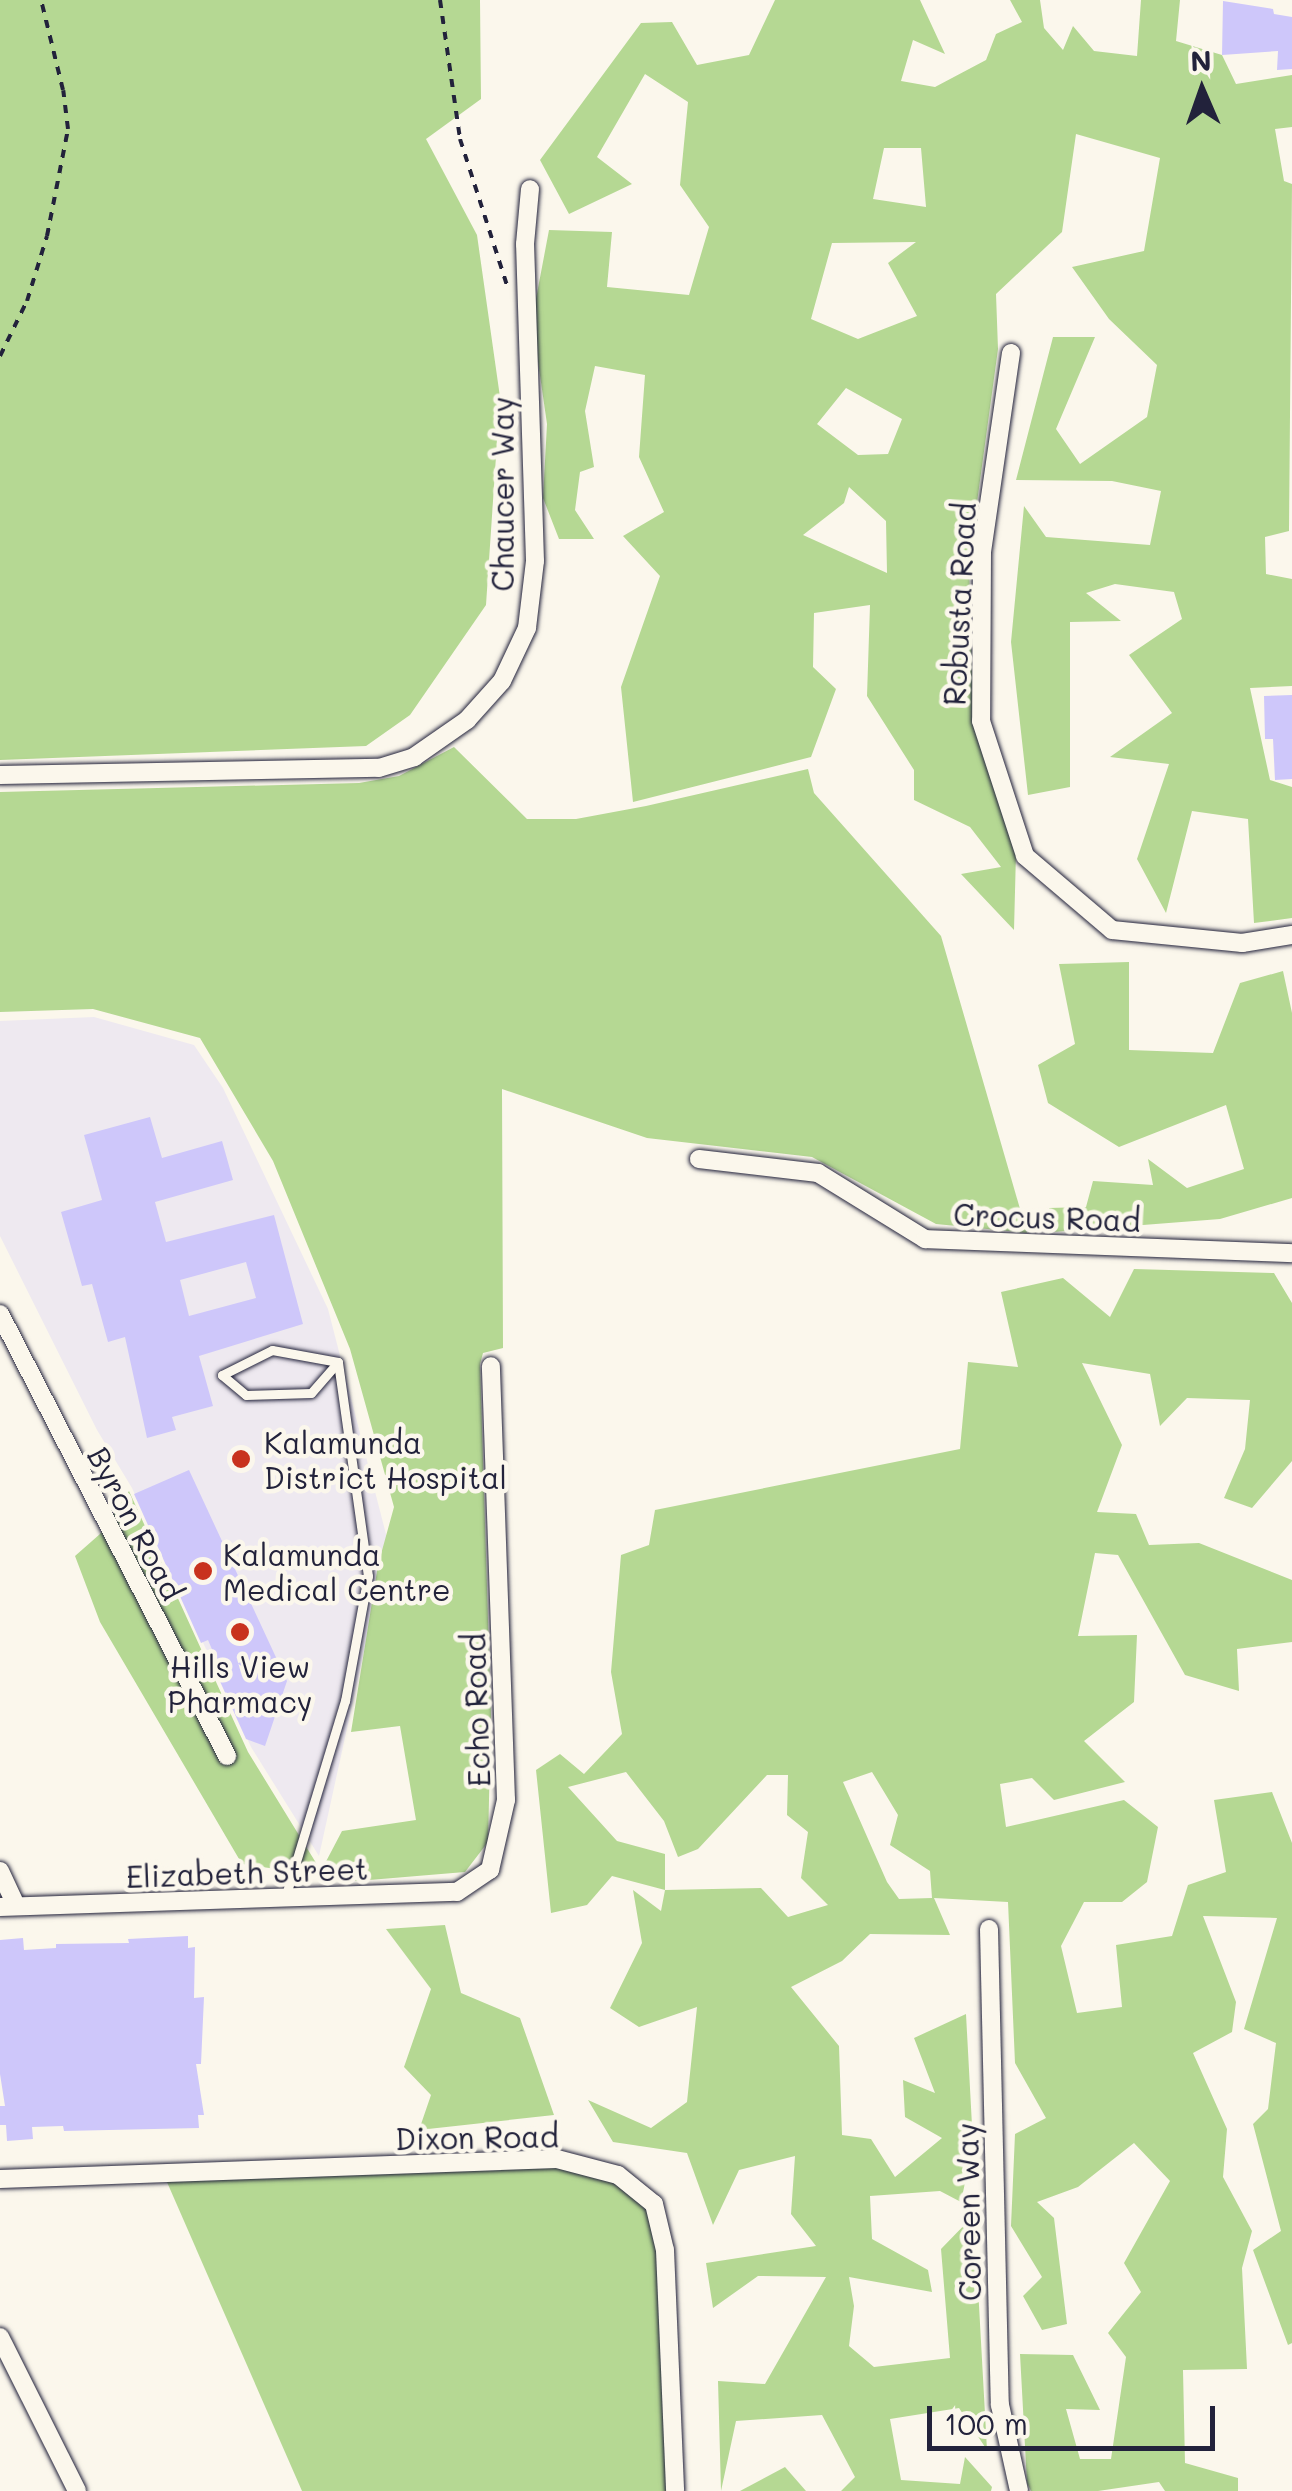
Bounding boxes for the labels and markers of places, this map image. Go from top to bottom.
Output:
place label: Kalamunda District Hospital [264,1424,507,1494]
marker: Kalamunda District Hospital [228,1446,254,1472]
place label: Kalamunda Medical Centre [223,1536,451,1606]
marker: Kalamunda Medical Centre [192,1560,214,1582]
marker: Hills View Pharmacy [229,1621,251,1643]
place label: Hills View Pharmacy [168,1648,312,1718]

